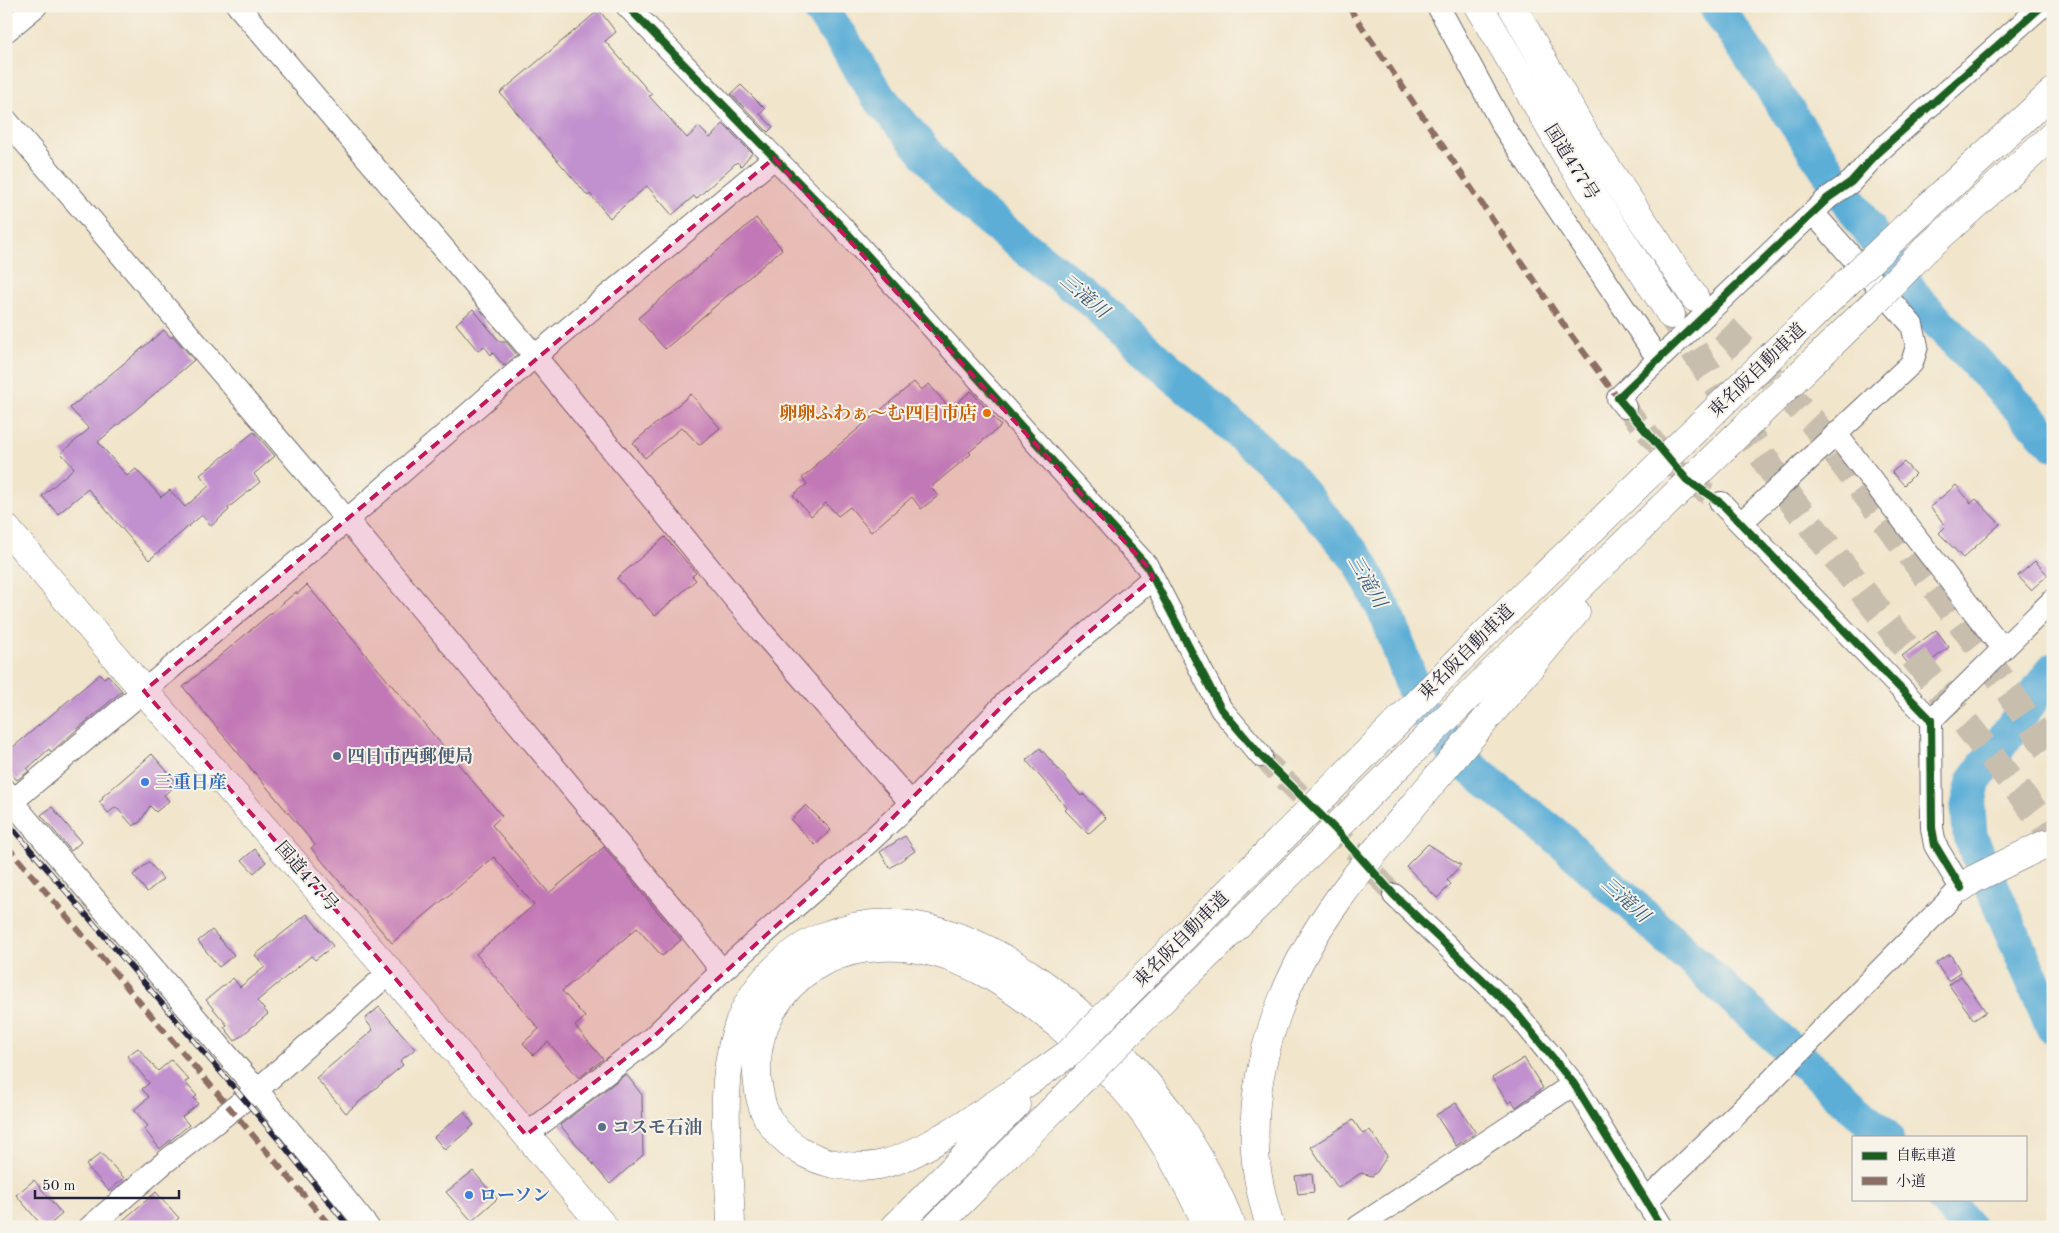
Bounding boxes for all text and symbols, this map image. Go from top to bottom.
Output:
street label: 国道477号 [1541,121,1603,203]
water label: 三滝川 [1055,270,1114,324]
street label: 東名阪自動車道 [1705,319,1809,421]
place label: 卵卵ふわぁ～む四日市店 [779,403,977,423]
marker: 卵卵ふわぁ～む四日市店 [981,407,993,419]
water label: 三滝川 [1343,552,1391,613]
street label: 東名阪自動車道 [1414,600,1518,704]
place label: 四日市西郵便局 [347,746,473,766]
marker: 四日市西郵便局 [331,750,343,762]
place label: 三重日産 [155,772,227,792]
marker: 三重日産 [139,776,151,788]
street label: 国道477号 [271,837,343,915]
water label: 三滝川 [1597,873,1655,928]
street label: 東名阪自動車道 [1129,887,1233,991]
place label: コスモ石油 [612,1117,702,1137]
marker: コスモ石油 [596,1121,608,1133]
legend [1852,1136,2026,1200]
text: 自転車道 [1896,1147,1956,1164]
scale bar [35,1168,179,1200]
text: 小道 [1896,1173,1926,1190]
text: 50 m [42,1179,76,1194]
place label: ローソン [479,1187,550,1205]
marker: ローソン [463,1189,475,1201]

